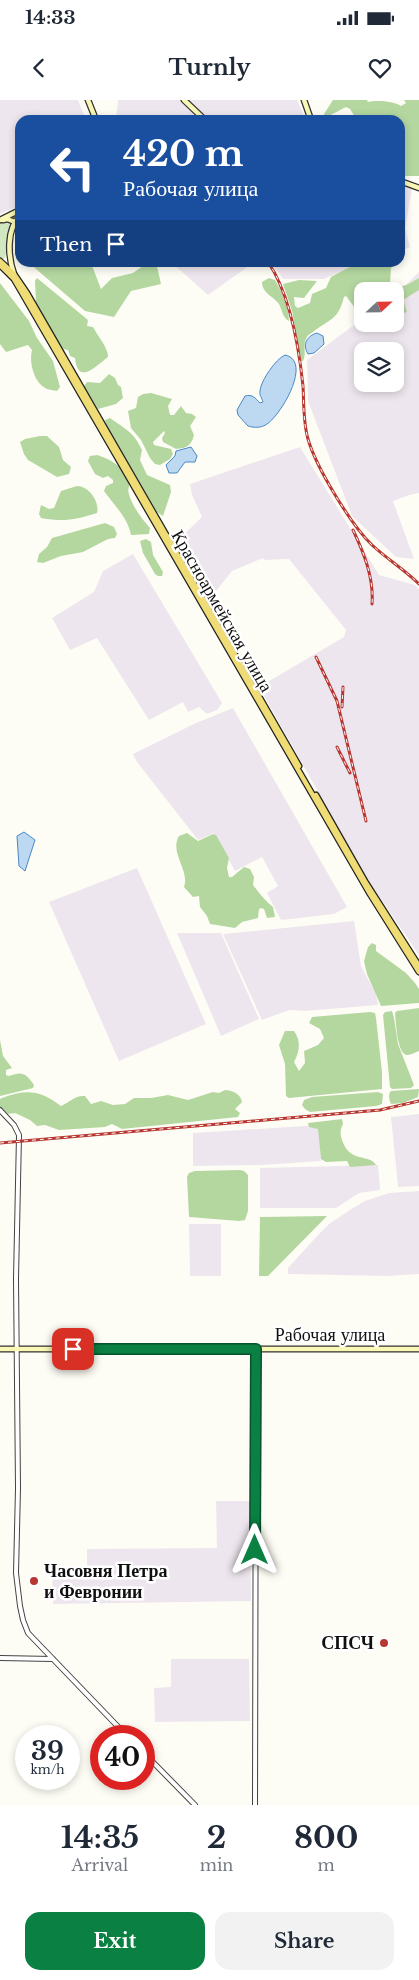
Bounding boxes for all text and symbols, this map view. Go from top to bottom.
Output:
text: 14:33 [25,6,76,29]
icon: back [25,54,53,82]
text: Turnly [169,54,250,81]
icon: heart [366,54,394,82]
text: 420 m [123,132,243,175]
icon: left [40,135,105,200]
text: Рабочая улица [123,175,258,202]
icon: arrive [102,230,130,258]
text: Then [40,233,92,256]
north arrow [354,282,404,332]
map controls [354,282,404,392]
button: layers [354,342,404,392]
street label: Красноармейская улица [167,526,277,696]
street label: Рабочая улица [275,1324,385,1346]
pin [52,1328,94,1370]
icon: arrive [59,1335,87,1363]
position arrow [228,1523,280,1575]
place label: Часовня Петра и Февронии [44,1560,167,1603]
marker: Часовня Петра и Февронии [28,1575,40,1587]
place label: СПСЧ [321,1632,374,1654]
marker: СПСЧ [378,1637,390,1649]
speed limit sign: 40 [90,1725,155,1790]
text: 39 [31,1736,64,1767]
text: km/h [30,1762,65,1777]
text: 14:35 [61,1819,139,1856]
text: 2 [207,1819,226,1856]
text: 800 [294,1819,358,1856]
text: Arrival [72,1855,128,1875]
text: min [200,1855,233,1875]
text: m [318,1855,335,1875]
button: Exit [25,1912,205,1970]
button: Share [215,1912,394,1970]

